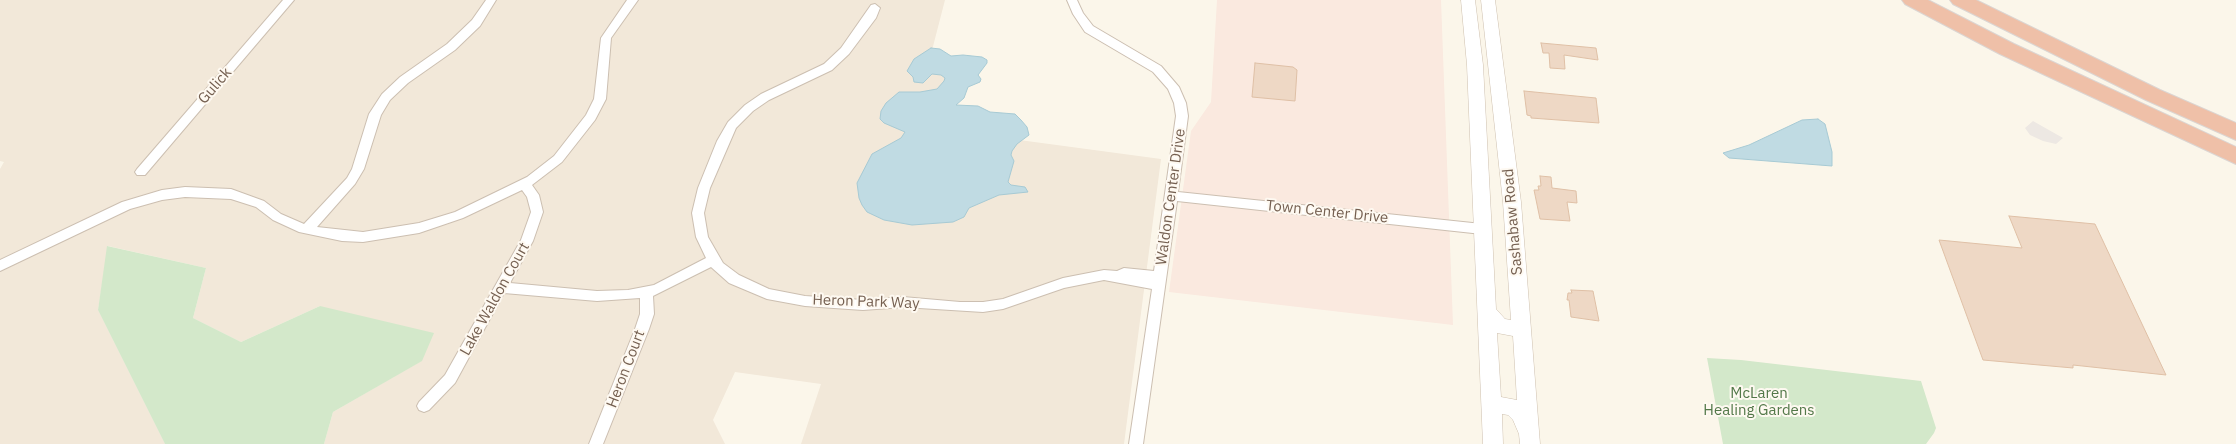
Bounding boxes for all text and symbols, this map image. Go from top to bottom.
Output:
street label: Gulick [194,64,236,108]
street label: Waldon Center Drive [1152,128,1190,266]
street label: Sashabaw Road [1499,168,1527,276]
street label: Town Center Drive [1265,197,1389,227]
street label: Lake Waldon Court [456,239,534,359]
street label: Heron Park Way [812,291,920,313]
street label: Heron Court [603,328,649,410]
park label: McLaren Healing Gardens [1703,385,1815,420]

